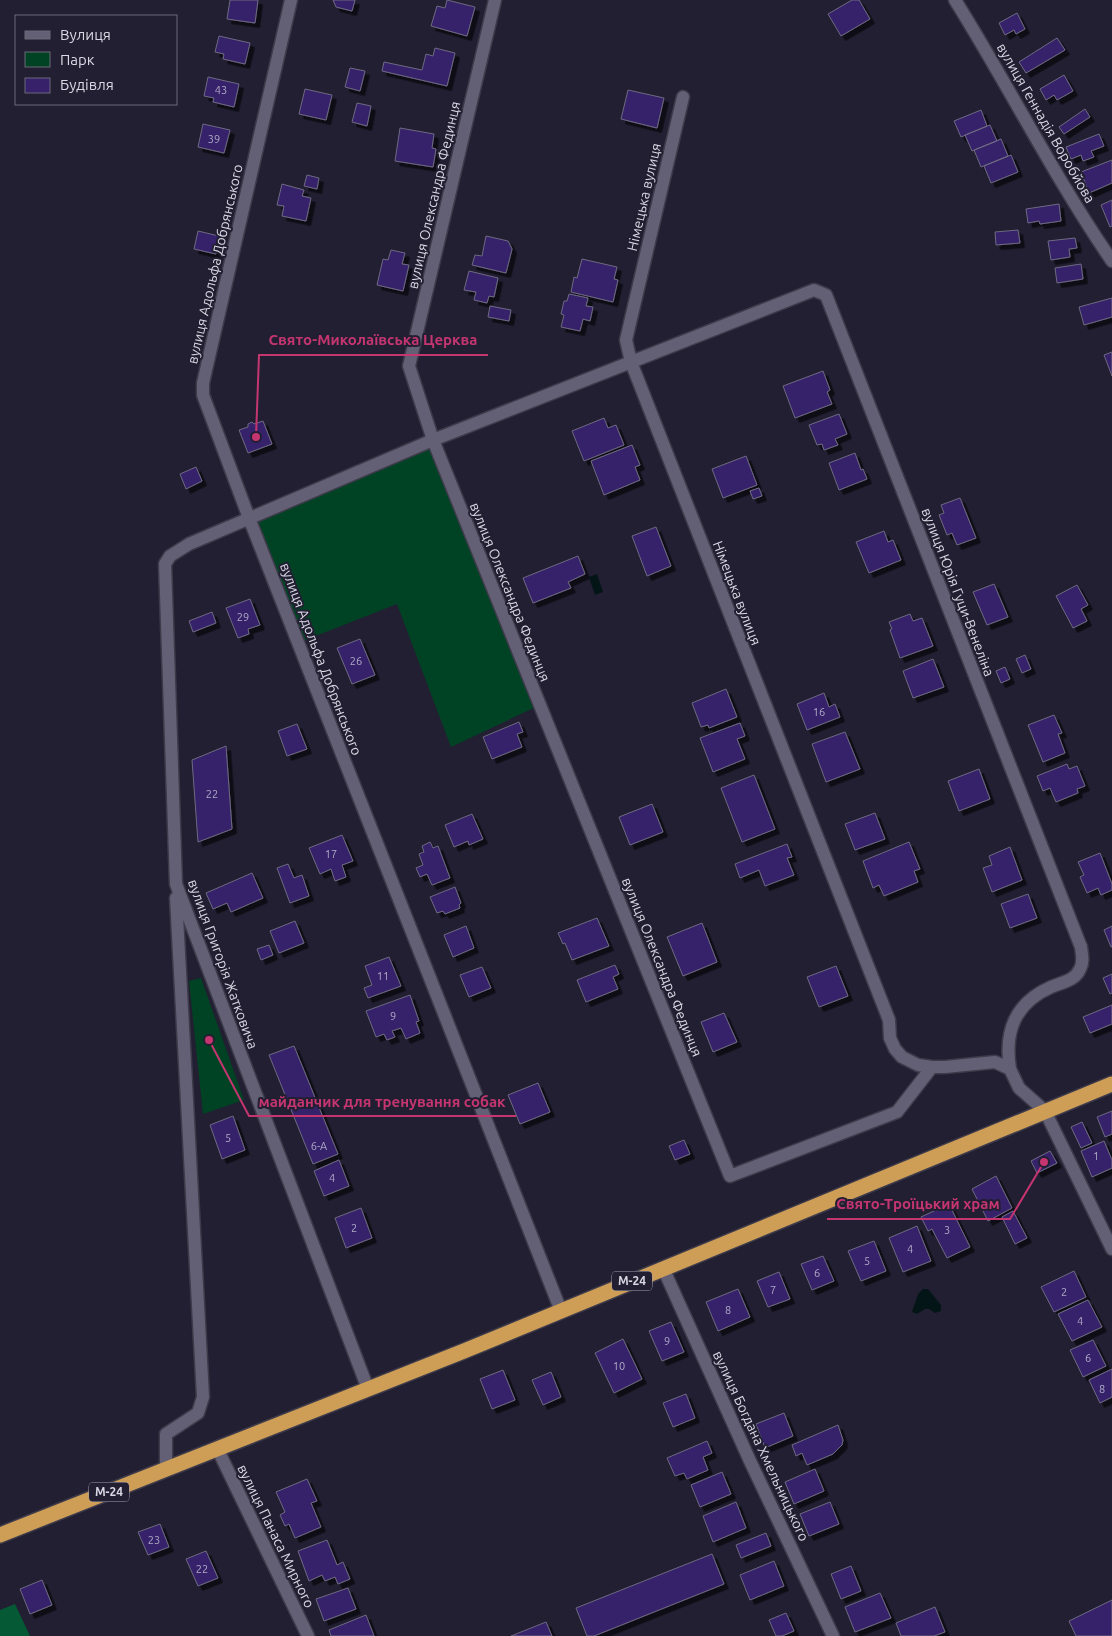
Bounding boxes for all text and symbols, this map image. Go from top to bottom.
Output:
legend [15,15,178,105]
text: Вулиця [60,26,111,43]
street label: вулиця Геннадія Воробйова [994,40,1098,206]
text: Парк [60,51,95,68]
text: Будівля [60,76,114,93]
house number: 43 [215,84,227,96]
street label: вулиця Олександра Фединця [405,100,463,290]
house number: 39 [208,133,220,145]
street label: Німецька вулиця [624,141,664,253]
street label: вулиця Адольфа Добрянського [184,162,246,366]
callout: Свято-Миколаївська Церква [259,325,488,355]
text: Свято-Миколаївська Церква [268,331,478,348]
street label: вулиця Олександра Фединця [467,500,553,684]
street label: вулиця Юрія Гуци-Венеліна [918,505,998,679]
street label: Німецька вулиця [710,539,764,647]
street label: вулиця Адольфа Добрянського [277,561,365,757]
house number: 29 [237,611,249,623]
house number: 26 [350,655,362,667]
house number: 16 [813,706,825,718]
house number: 22 [206,788,218,800]
house number: 17 [325,848,337,860]
street label: вулиця Олександра Фединця [619,875,705,1059]
street label: вулиця Григорія Жатковича [185,877,261,1051]
house number: 11 [377,970,389,982]
house number: 9 [390,1010,396,1022]
callout: майданчик для тренування собак [249,1086,516,1116]
text: майданчик для тренування собак [258,1093,506,1110]
house number: 5 [225,1132,231,1144]
house number: 6-А [311,1140,328,1152]
house number: 1 [1093,1150,1099,1162]
house number: 4 [329,1172,335,1184]
callout: Свято-Троїцький храм [827,1189,1010,1219]
text: Свято-Троїцький храм [836,1195,1000,1212]
house number: 2 [351,1222,357,1234]
house number: 3 [944,1224,950,1236]
house number: 4 [907,1243,913,1255]
house number: 5 [864,1255,870,1267]
house number: 6 [814,1267,820,1279]
road number: М-24 [612,1272,652,1290]
house number: 7 [770,1284,776,1296]
house number: 2 [1061,1286,1067,1298]
house number: 8 [725,1304,731,1316]
house number: 4 [1077,1315,1083,1327]
house number: 9 [664,1335,670,1347]
street label: вулиця Богдана Хмельницького [710,1348,812,1544]
house number: 6 [1085,1352,1091,1364]
house number: 10 [613,1360,625,1372]
house number: 8 [1099,1383,1105,1395]
street label: вулиця Панаса Мирного [234,1462,318,1610]
road number: М-24 [89,1482,129,1501]
house number: 23 [148,1534,160,1546]
house number: 22 [196,1563,208,1575]

